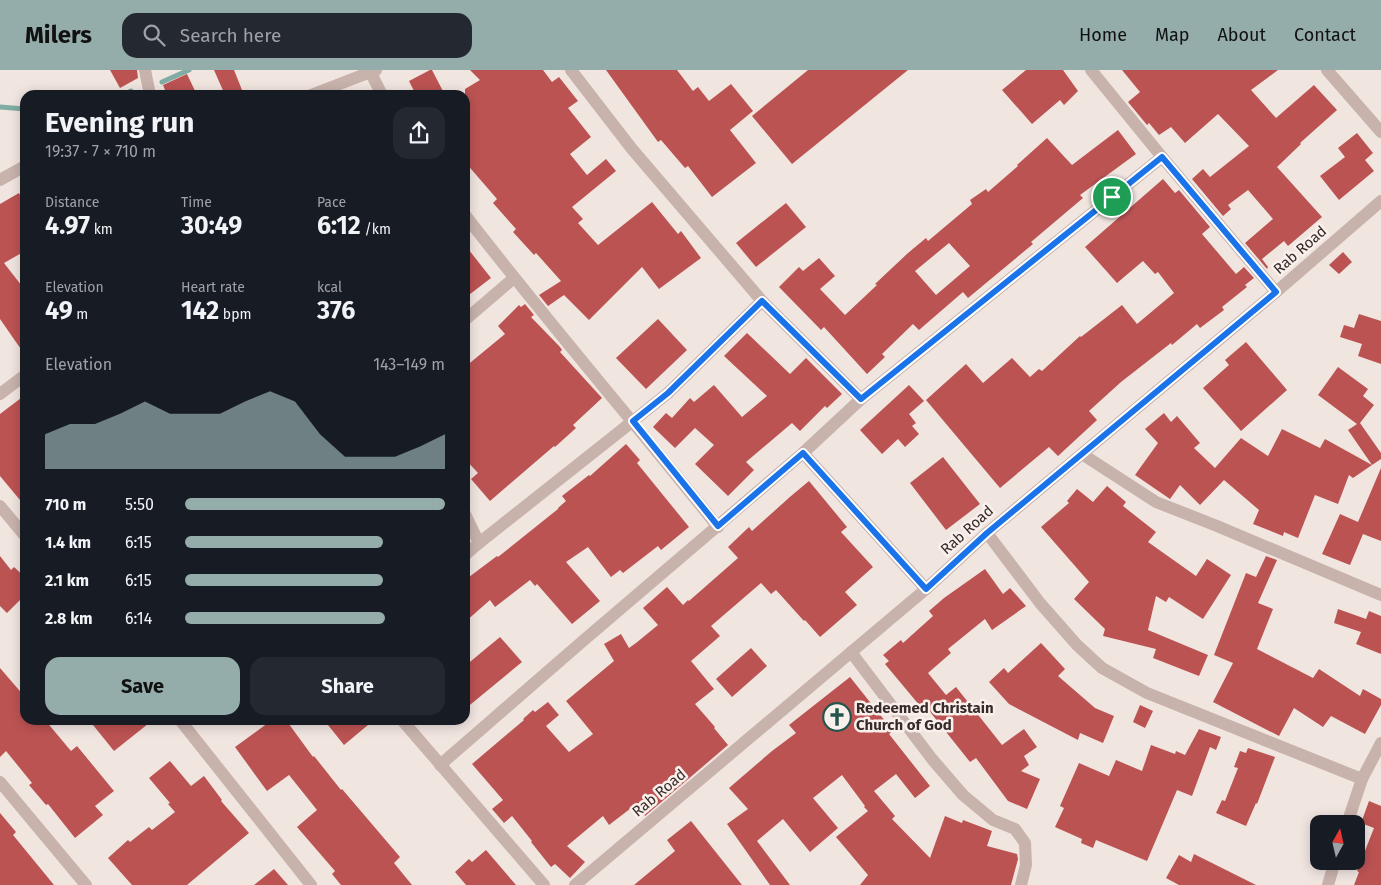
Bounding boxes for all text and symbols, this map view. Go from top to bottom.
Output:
search box [122,13,472,58]
text: Milers [25,21,92,49]
icon: search [140,21,168,49]
text: Search here [180,24,281,47]
text: Home [1079,24,1127,46]
text: Map [1155,24,1189,46]
text: About [1217,24,1266,46]
text: Contact [1294,24,1356,46]
text: Evening run [45,106,194,139]
button: share [393,107,445,159]
text: 19:37 · 7 × 710 m [45,142,156,161]
pin [1091,176,1133,218]
icon: arrive [1098,183,1126,211]
text: Distance [45,194,99,211]
text: Time [181,194,212,211]
text: Pace [317,194,346,211]
text: 4.97 [45,211,90,241]
text: 30:49 [181,211,242,241]
text: 6:12 [317,211,361,241]
text: km [90,221,113,238]
text: /km [361,221,391,238]
street label: Rab Road [1270,222,1330,278]
text: Elevation [45,279,104,296]
text: Heart rate [181,279,245,296]
text: kcal [317,279,342,296]
text: 49 [45,296,73,326]
text: 142 [181,296,219,326]
text: 376 [317,296,355,326]
text: m [73,306,88,323]
text: bpm [219,306,252,323]
text: Elevation [45,355,112,374]
text: 143–149 m [373,355,445,374]
text: 710 m [45,495,86,514]
text: 5:50 [125,495,154,514]
street label: Rab Road [937,502,997,558]
text: 1.4 km [45,533,91,552]
text: 6:15 [125,533,152,552]
text: 2.1 km [45,571,89,590]
text: 6:15 [125,571,152,590]
text: 2.8 km [45,609,93,628]
text: 6:14 [125,609,152,628]
button: Save [45,657,240,715]
button: Share [250,657,445,715]
place label: Redeemed Christain Church of God [856,699,994,734]
church icon: Redeemed Christain Church of God [822,702,852,732]
street label: Rab Road [628,765,690,821]
north arrow [1310,815,1365,870]
map controls [1310,815,1365,870]

